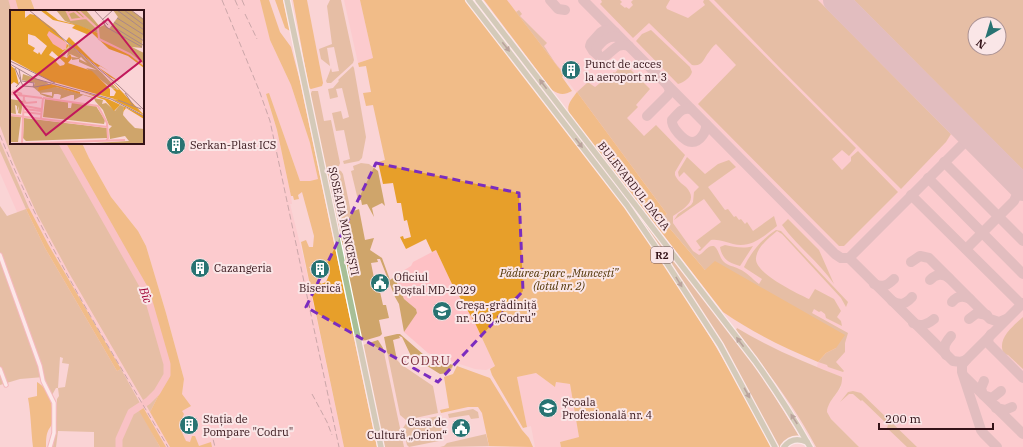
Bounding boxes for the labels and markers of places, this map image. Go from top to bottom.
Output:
place label: Punct de acces la aeroport nr. 3 [585,57,667,84]
building icon: Punct de acces la aeroport nr. 3 [560,59,582,81]
building icon: Serkan-Plast ICS [165,134,187,156]
place label: Serkan-Plast ICS [190,138,276,152]
building icon: Cazangeria [189,257,211,279]
building icon: Biserică [309,258,331,280]
place label: Cazangeria [214,261,272,275]
place label: Oficiul Poștal MD-2029 [394,270,476,297]
public building icon: Oficiul Poștal MD-2029 [369,272,391,294]
place label: Biserică [299,281,341,295]
place label: Creșa-grădiniță nr. 103 „Codru” [456,298,537,325]
school or university icon: Creșa-grădiniță nr. 103 „Codru” [431,300,453,322]
place label: Școala Profesională nr. 4 [562,395,653,422]
school or university icon: Școala Profesională nr. 4 [537,397,559,419]
place label: Stația de Pompare "Codru" [203,412,293,439]
building icon: Stația de Pompare "Codru" [178,414,200,436]
place label: Casa de Cultură „Orion“ [367,415,447,442]
public building icon: Casa de Cultură „Orion“ [450,417,472,439]

